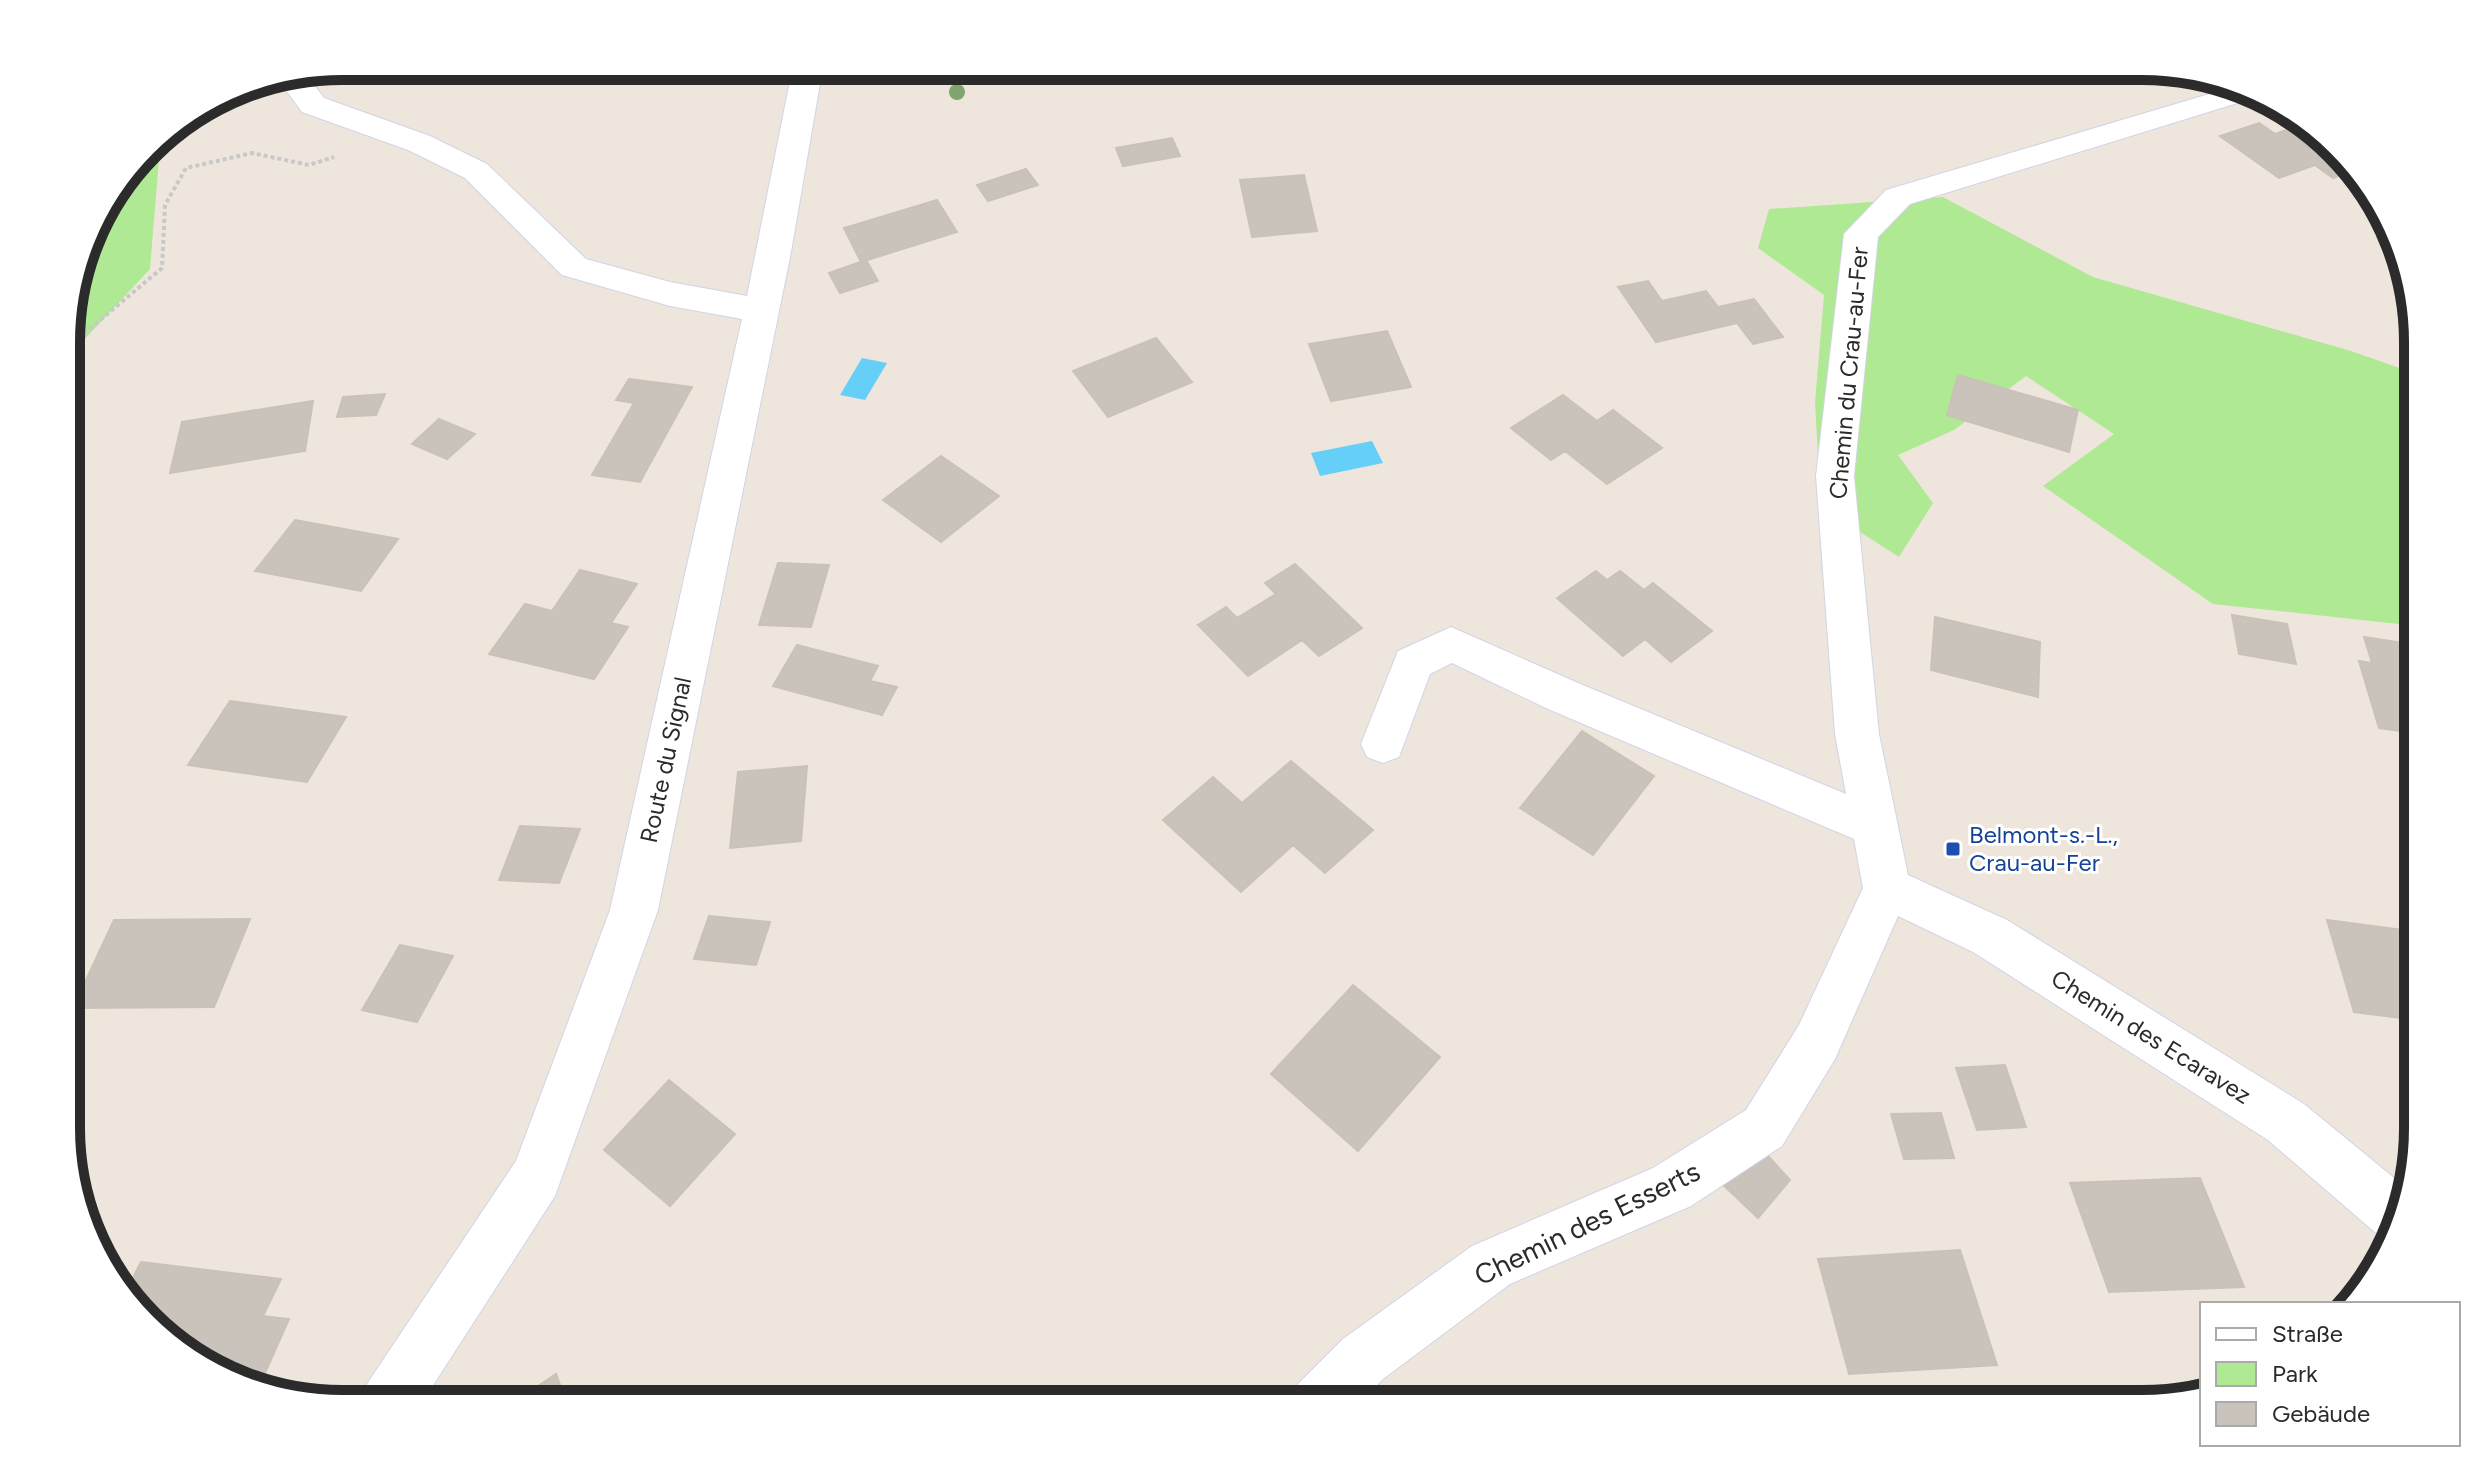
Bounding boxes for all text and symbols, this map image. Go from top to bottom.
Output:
street label: Chemin du Crau-au-Fer [1823,246,1874,500]
street label: Route du Signal [634,674,697,846]
place label: Belmont-s.-L., Crau-au-Fer [1969,820,2118,877]
marker: Belmont-s.-L., Crau-au-Fer [1944,840,1962,858]
street label: Chemin des Ecaravez [2046,963,2257,1110]
street label: Chemin des Esserts [1469,1154,1705,1292]
legend [2200,1302,2460,1446]
text: Straße [2272,1319,2343,1348]
text: Park [2272,1359,2318,1388]
text: Gebäude [2272,1399,2370,1428]

